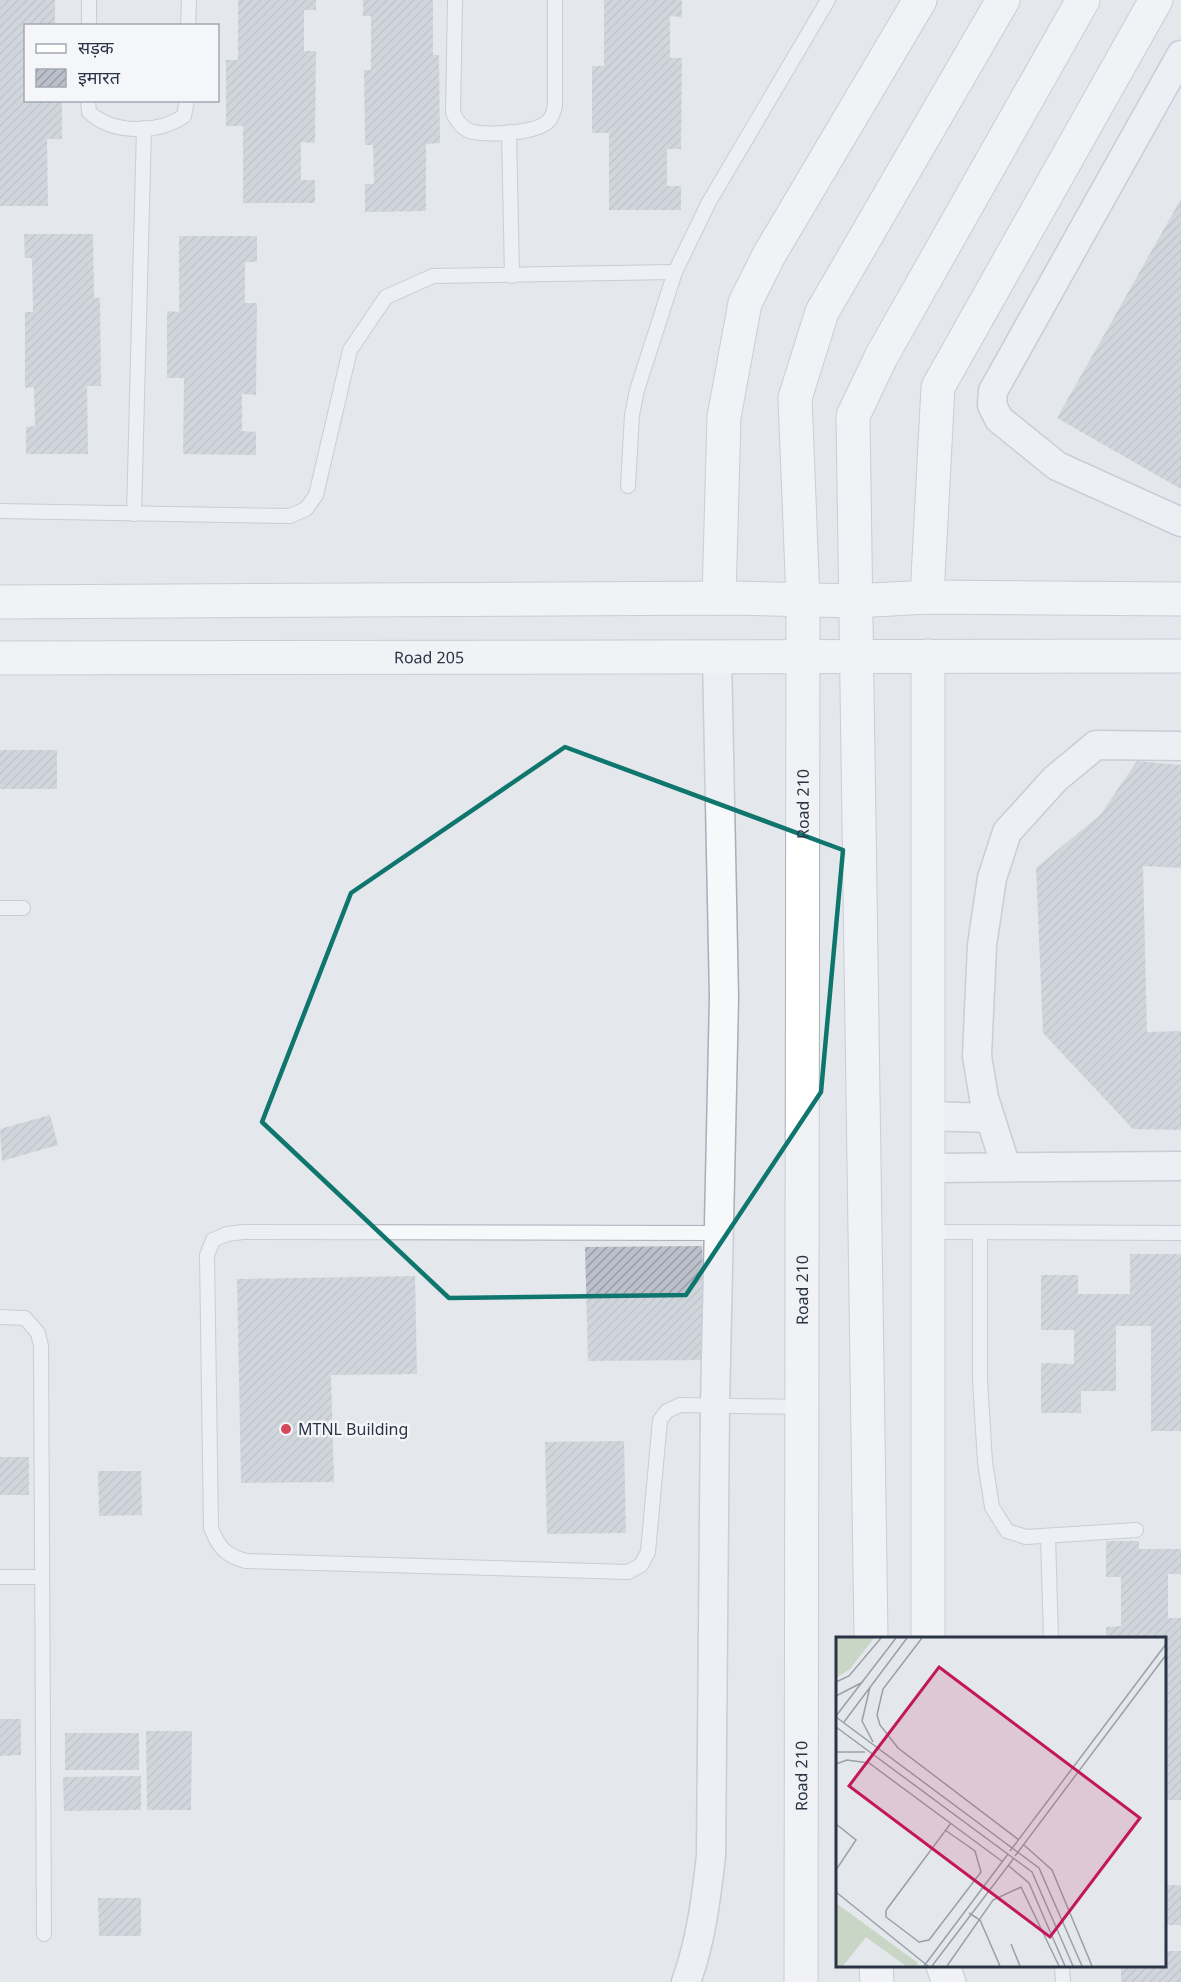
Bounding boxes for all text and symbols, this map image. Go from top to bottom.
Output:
legend [24,24,219,102]
text: सड़क [78,35,115,59]
text: इमारत [78,65,121,89]
street label: Road 205 [394,646,464,668]
street label: Road 210 [792,769,814,839]
street label: Road 210 [791,1255,813,1325]
place label: MTNL Building [298,1418,408,1440]
marker: MTNL Building [279,1422,293,1436]
inset map [836,1637,1166,1967]
street label: Road 210 [790,1741,812,1811]

